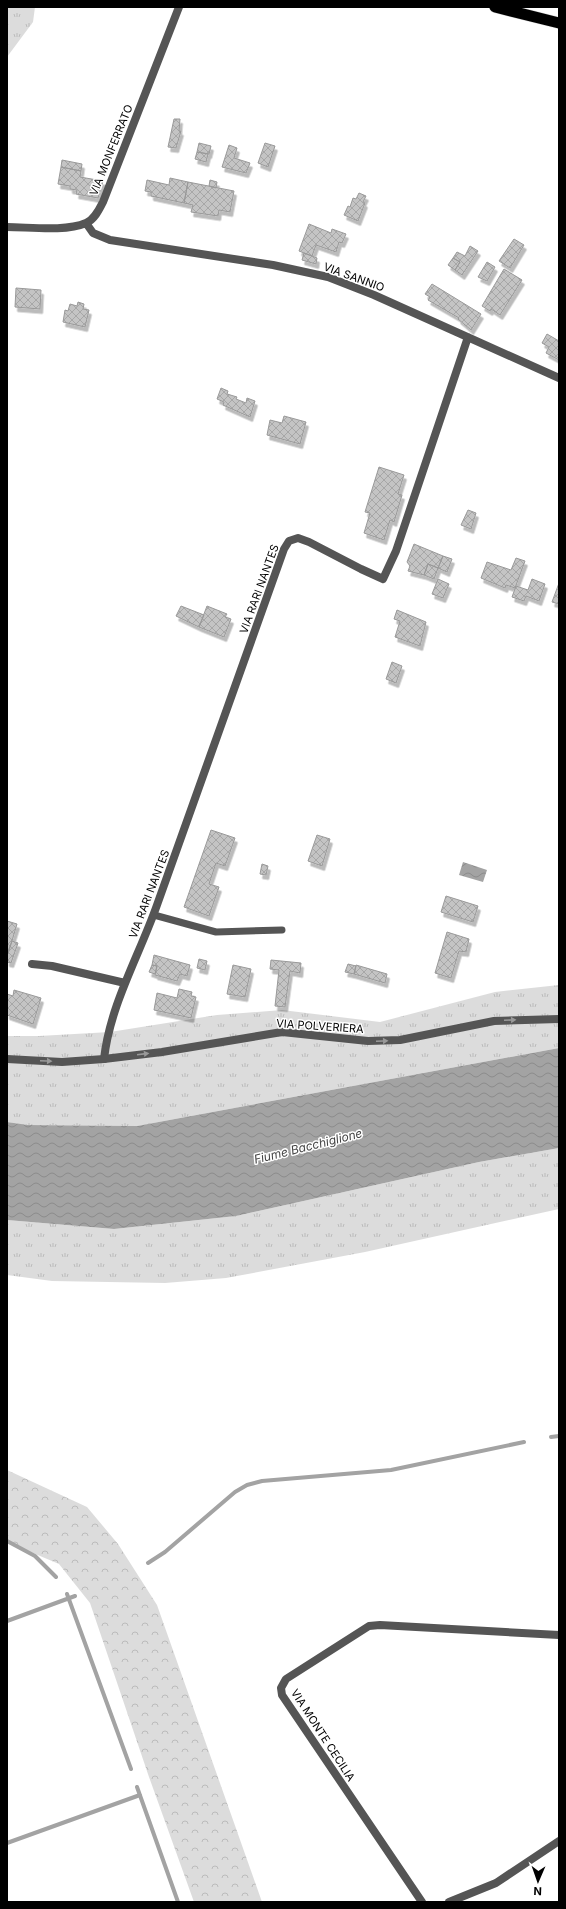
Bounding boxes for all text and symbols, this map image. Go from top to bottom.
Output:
street label: VIA MONFERRATO [86,102,136,198]
street label: VIA SANNIO [322,260,386,294]
street label: VIA RARI NANTES [236,542,282,636]
street label: VIA RARI NANTES [126,848,172,940]
street label: VIA POLVERIERA [276,1016,365,1036]
one-way arrow [504,1017,516,1024]
one-way arrow [376,1037,388,1044]
one-way arrow [136,1051,149,1057]
one-way arrow [40,1058,52,1065]
water label: Fiume Bacchiglione [252,1125,364,1167]
street label: VIA MONTE CECILIA [288,1686,358,1784]
north arrow [518,1861,558,1901]
text: N [533,1884,542,1898]

